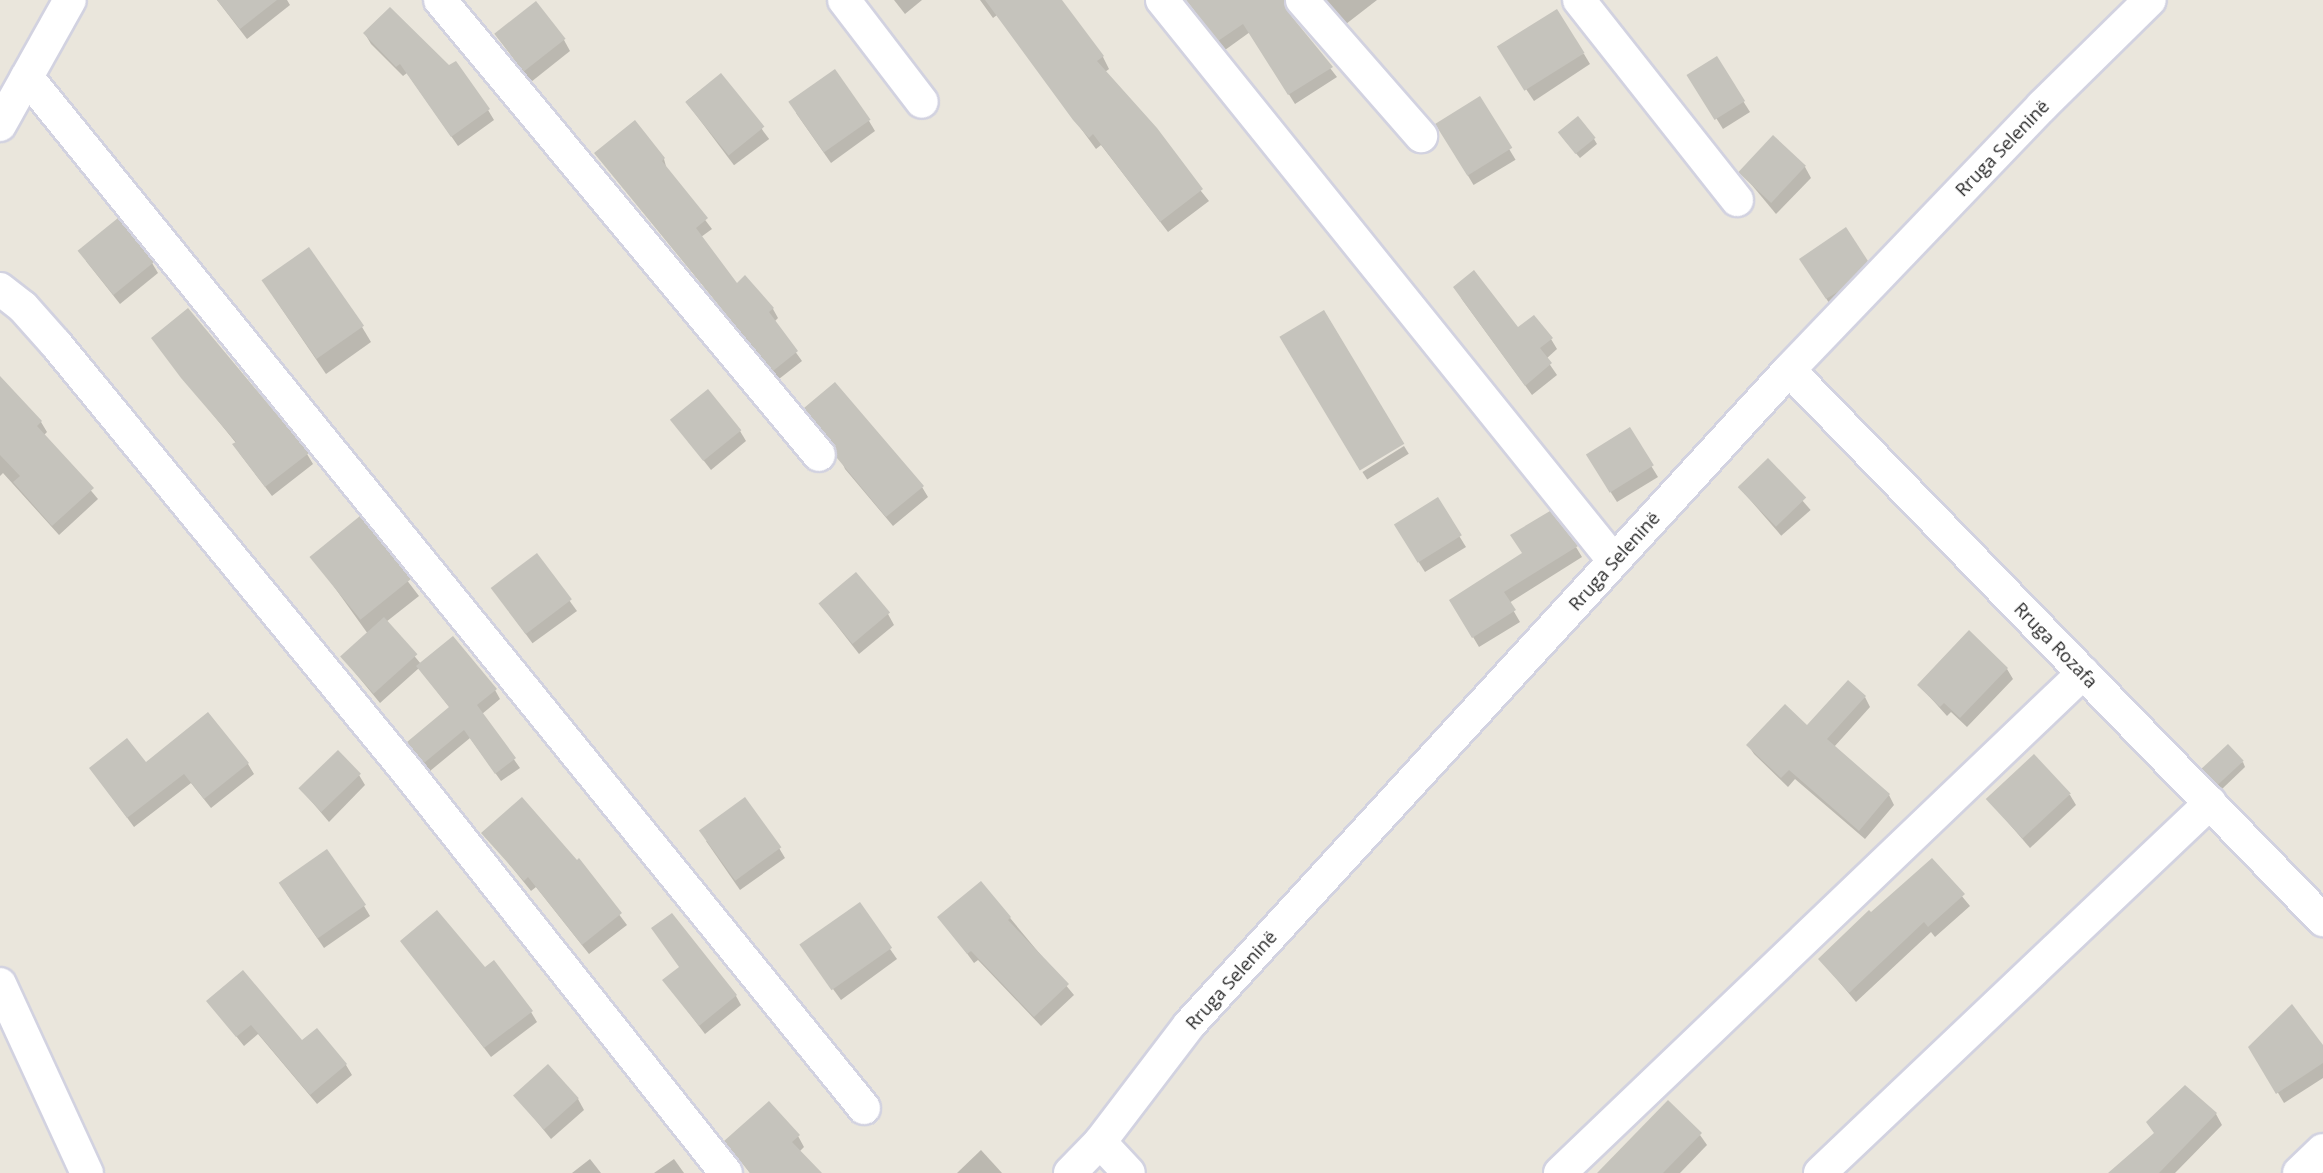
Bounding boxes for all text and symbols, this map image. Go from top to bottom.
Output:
street label: Rruga Seleninë [1951,95,2053,201]
street label: Rruga Seleninë [1564,507,1664,615]
street label: Rruga Rozafa [2010,598,2102,692]
street label: Rruga Seleninë [1181,926,1281,1034]

